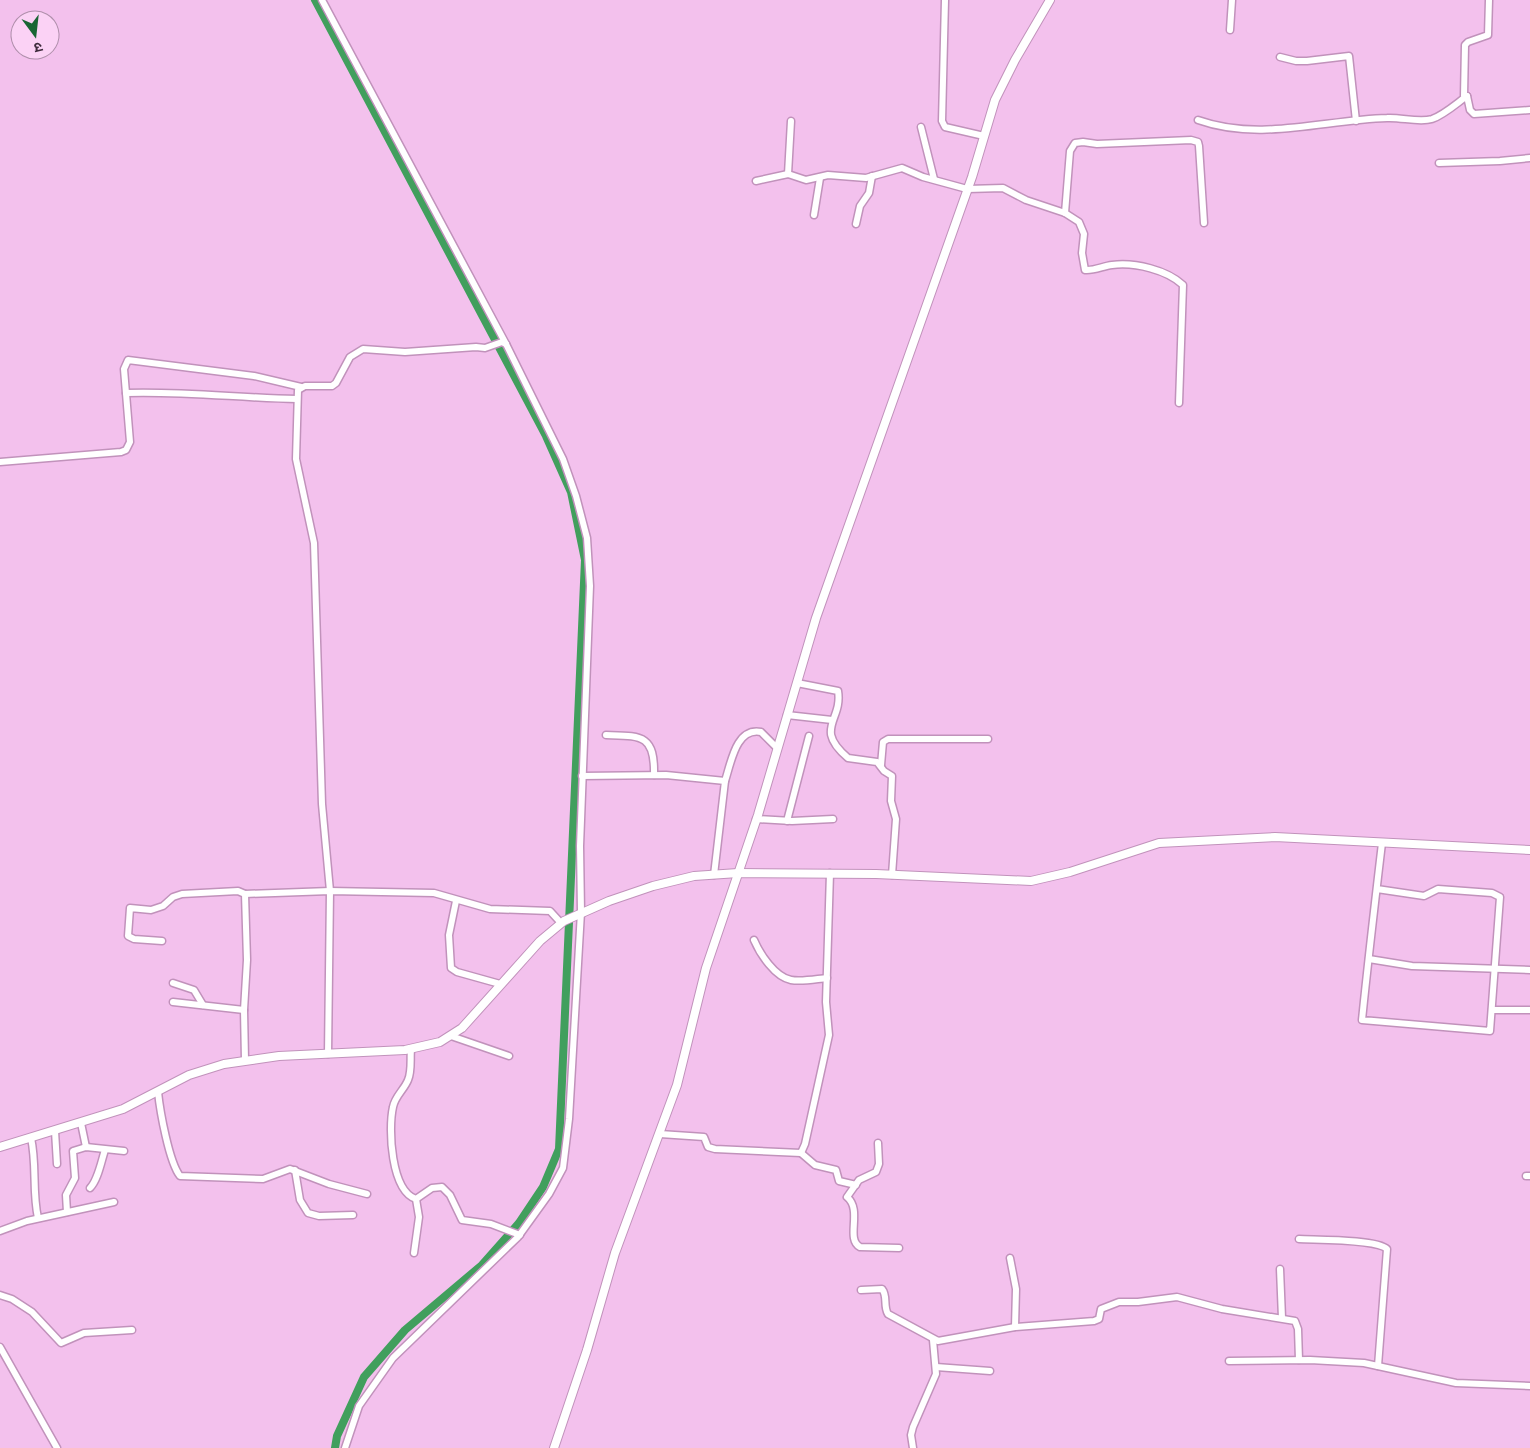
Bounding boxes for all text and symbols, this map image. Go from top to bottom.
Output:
north arrow [10,10,60,60]
text: उ [31,38,44,57]

